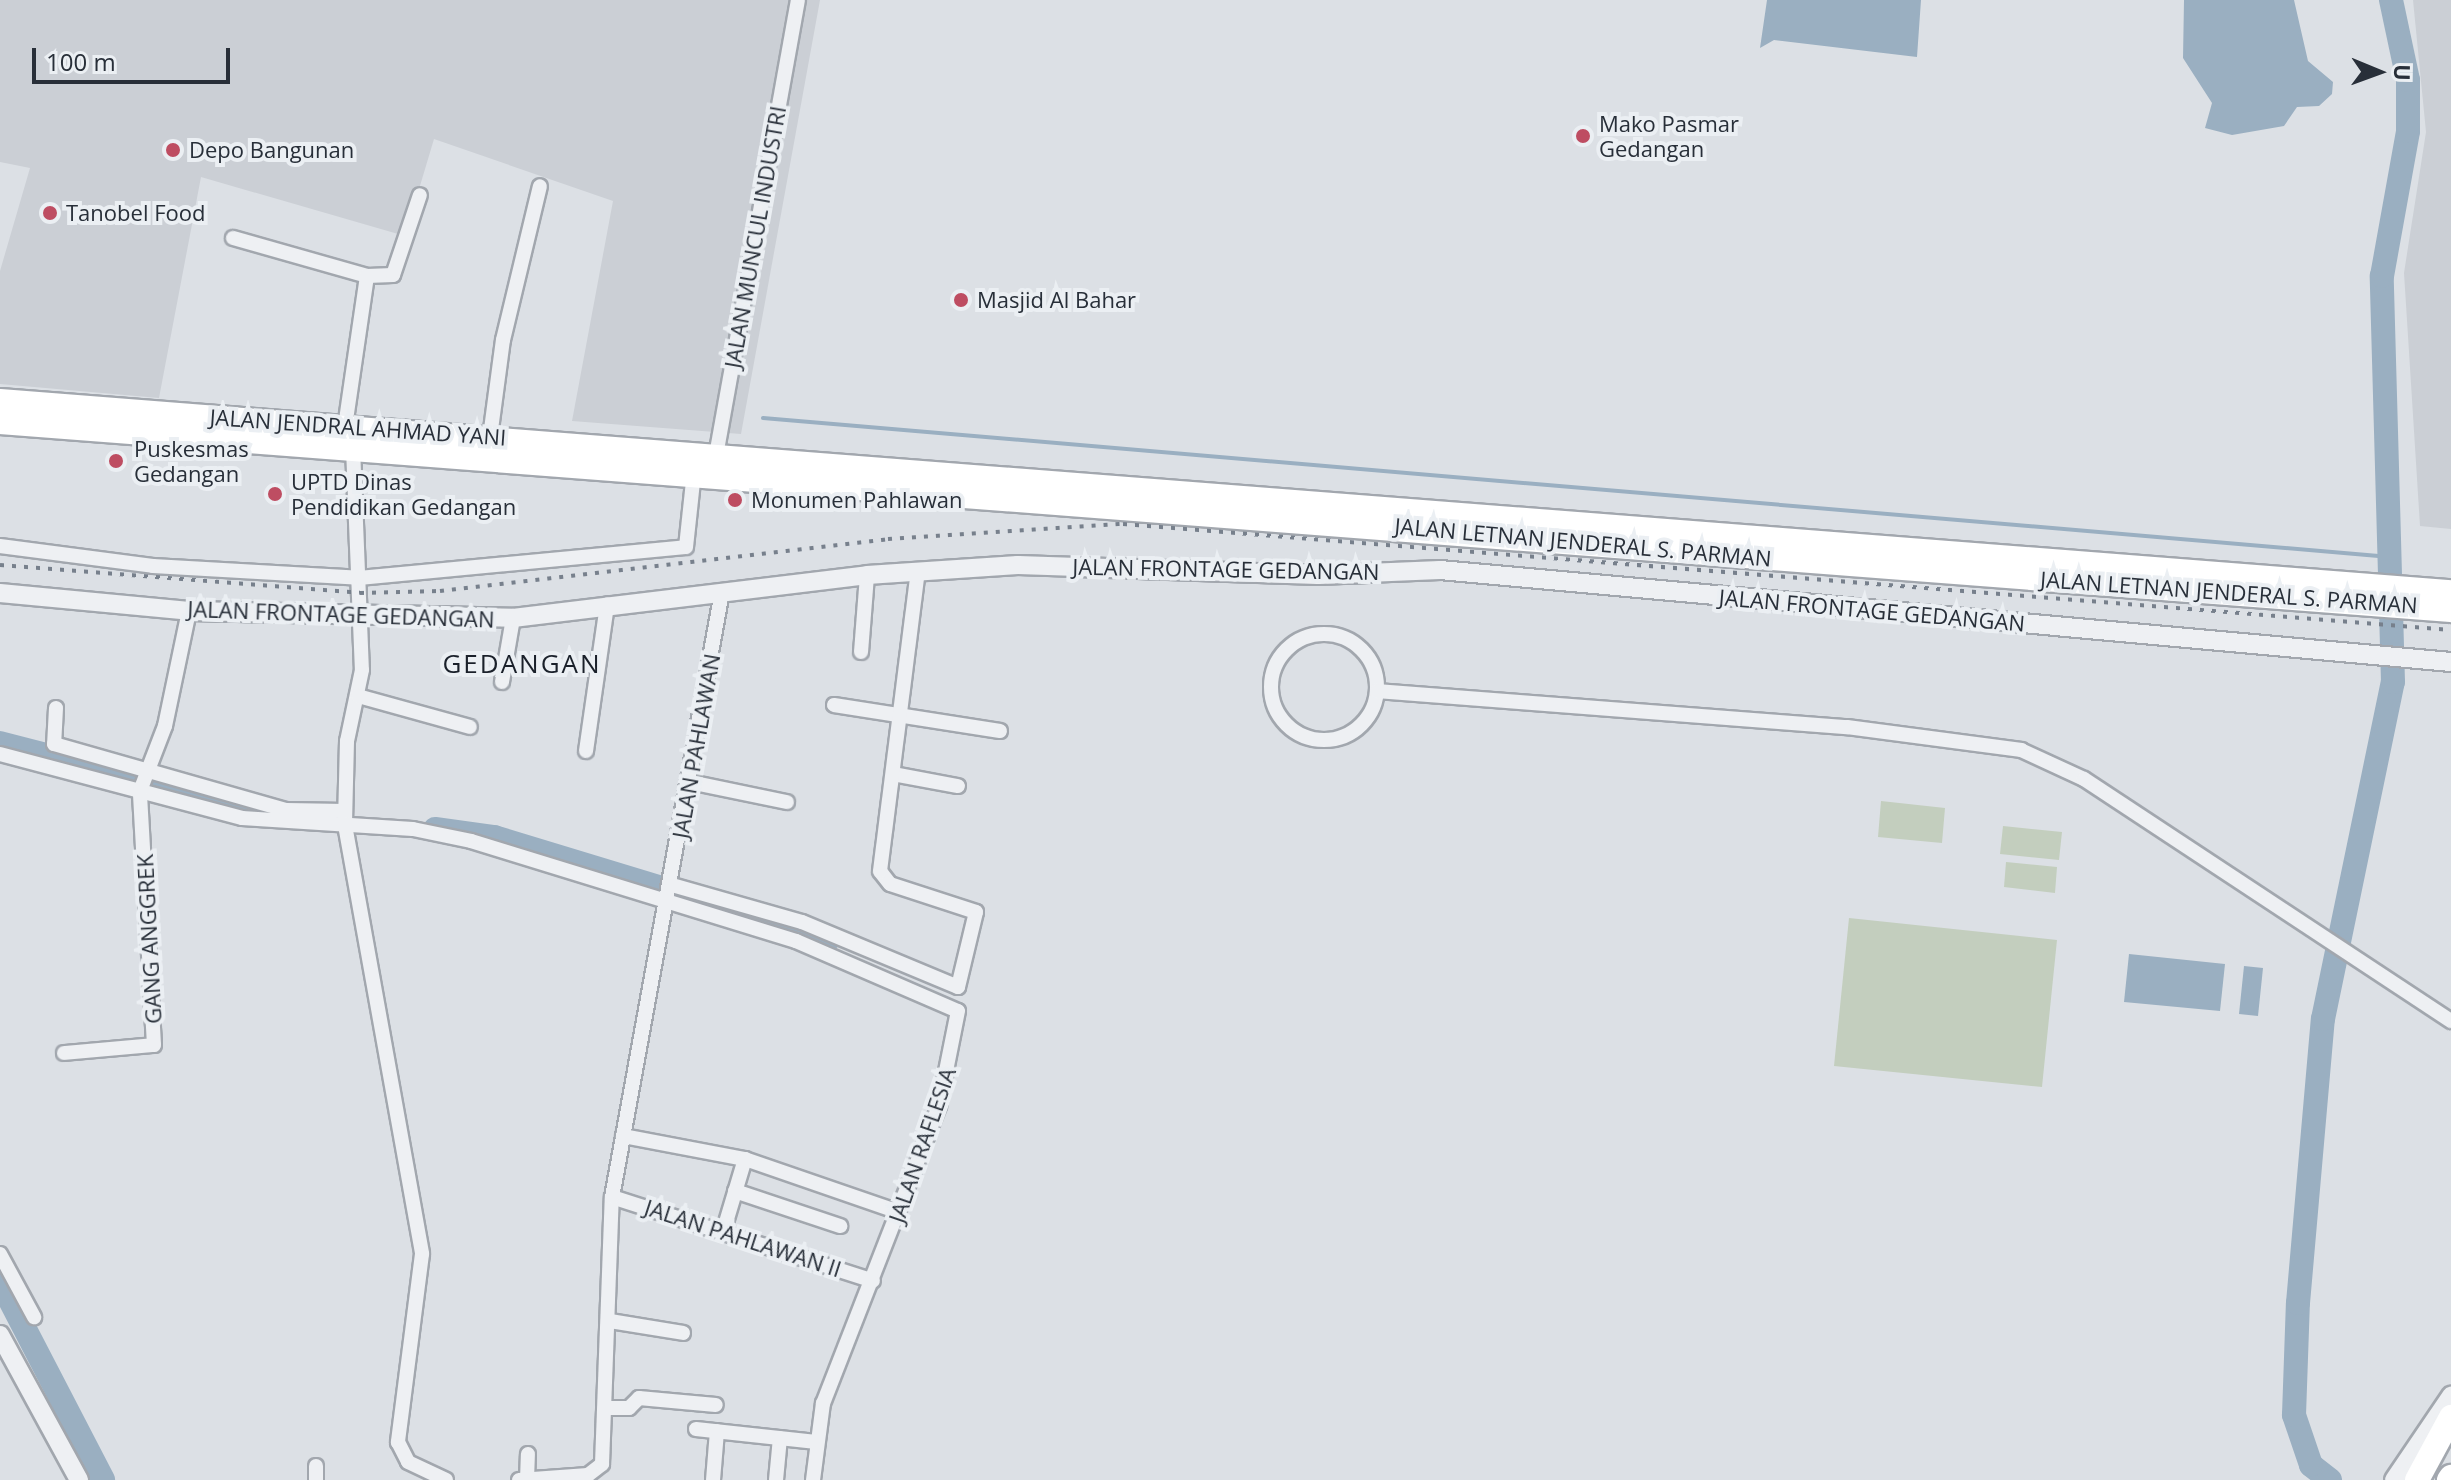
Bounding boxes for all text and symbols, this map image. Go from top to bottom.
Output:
scale bar [36,32,234,82]
north arrow [2339,32,2419,112]
text: 100 m [46,45,116,78]
text: U [2388,64,2418,81]
street label: JALAN MUNCUL INDUSTRI [719,104,791,370]
place label: Mako Pasmar Gedangan [1599,110,1739,162]
marker: Mako Pasmar Gedangan [1574,127,1592,145]
place label: Depo Bangunan [189,137,354,163]
marker: Depo Bangunan [164,141,182,159]
place label: Tanobel Food [66,200,205,226]
marker: Tanobel Food [41,204,59,222]
place label: Masjid Al Bahar [977,287,1136,313]
marker: Masjid Al Bahar [952,291,970,309]
street label: JALAN JENDRAL AHMAD YANI [209,403,507,451]
place label: Puskesmas Gedangan [134,435,249,486]
marker: Puskesmas Gedangan [105,450,127,472]
place label: UPTD Dinas Pendidikan Gedangan [291,468,516,520]
marker: UPTD Dinas Pendidikan Gedangan [266,485,284,503]
place label: Monumen Pahlawan [751,487,962,513]
marker: Monumen Pahlawan [726,491,744,509]
street label: JALAN LETNAN JENDERAL S. PARMAN [1393,512,1773,572]
street label: JALAN FRONTAGE GEDANGAN [1072,553,1380,585]
street label: JALAN LETNAN JENDERAL S. PARMAN [2039,566,2419,618]
street label: JALAN FRONTAGE GEDANGAN [1718,583,2026,637]
street label: JALAN FRONTAGE GEDANGAN [187,595,495,633]
district label: GEDANGAN [442,648,602,680]
street label: JALAN PAHLAWAN [667,652,725,840]
street label: GANG ANGGREK [131,853,167,1025]
street label: JALAN RAFLESIA [883,1064,961,1226]
street label: JALAN PAHLAWAN II [641,1194,845,1282]

